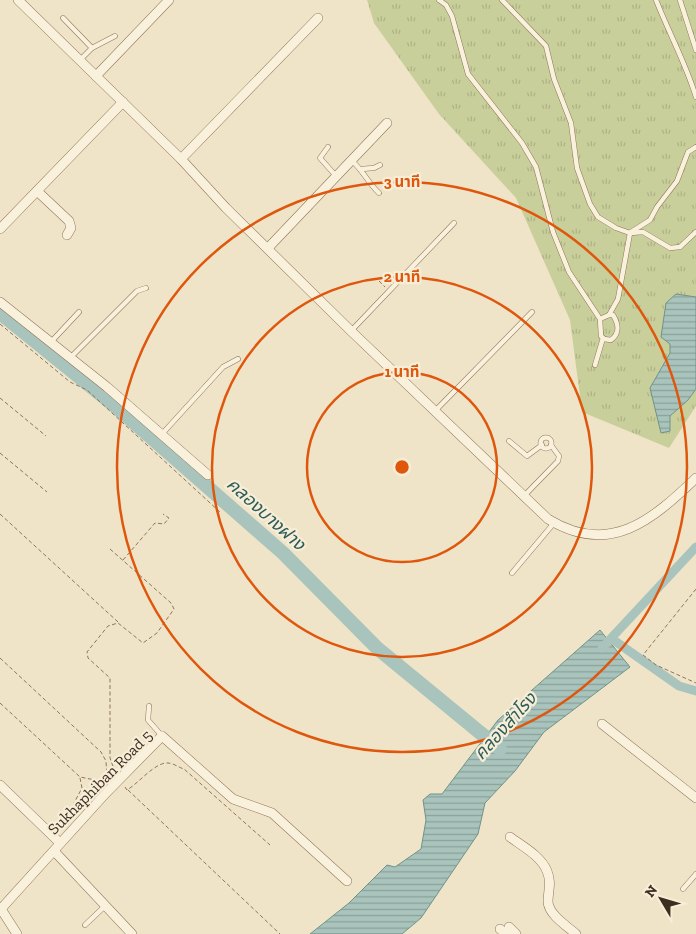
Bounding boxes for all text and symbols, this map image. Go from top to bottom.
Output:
text: 3 นาที [384,173,420,191]
text: 2 นาที [384,268,420,286]
text: 1 นาที [385,363,419,381]
centre of rings [393,458,411,476]
water label: คลองบางฝาง [222,473,311,556]
water label: คลองสำโรง [469,687,542,764]
street label: Sukhaphiban Road 5 [44,726,156,838]
north arrow [636,874,686,924]
text: N [641,882,661,901]

